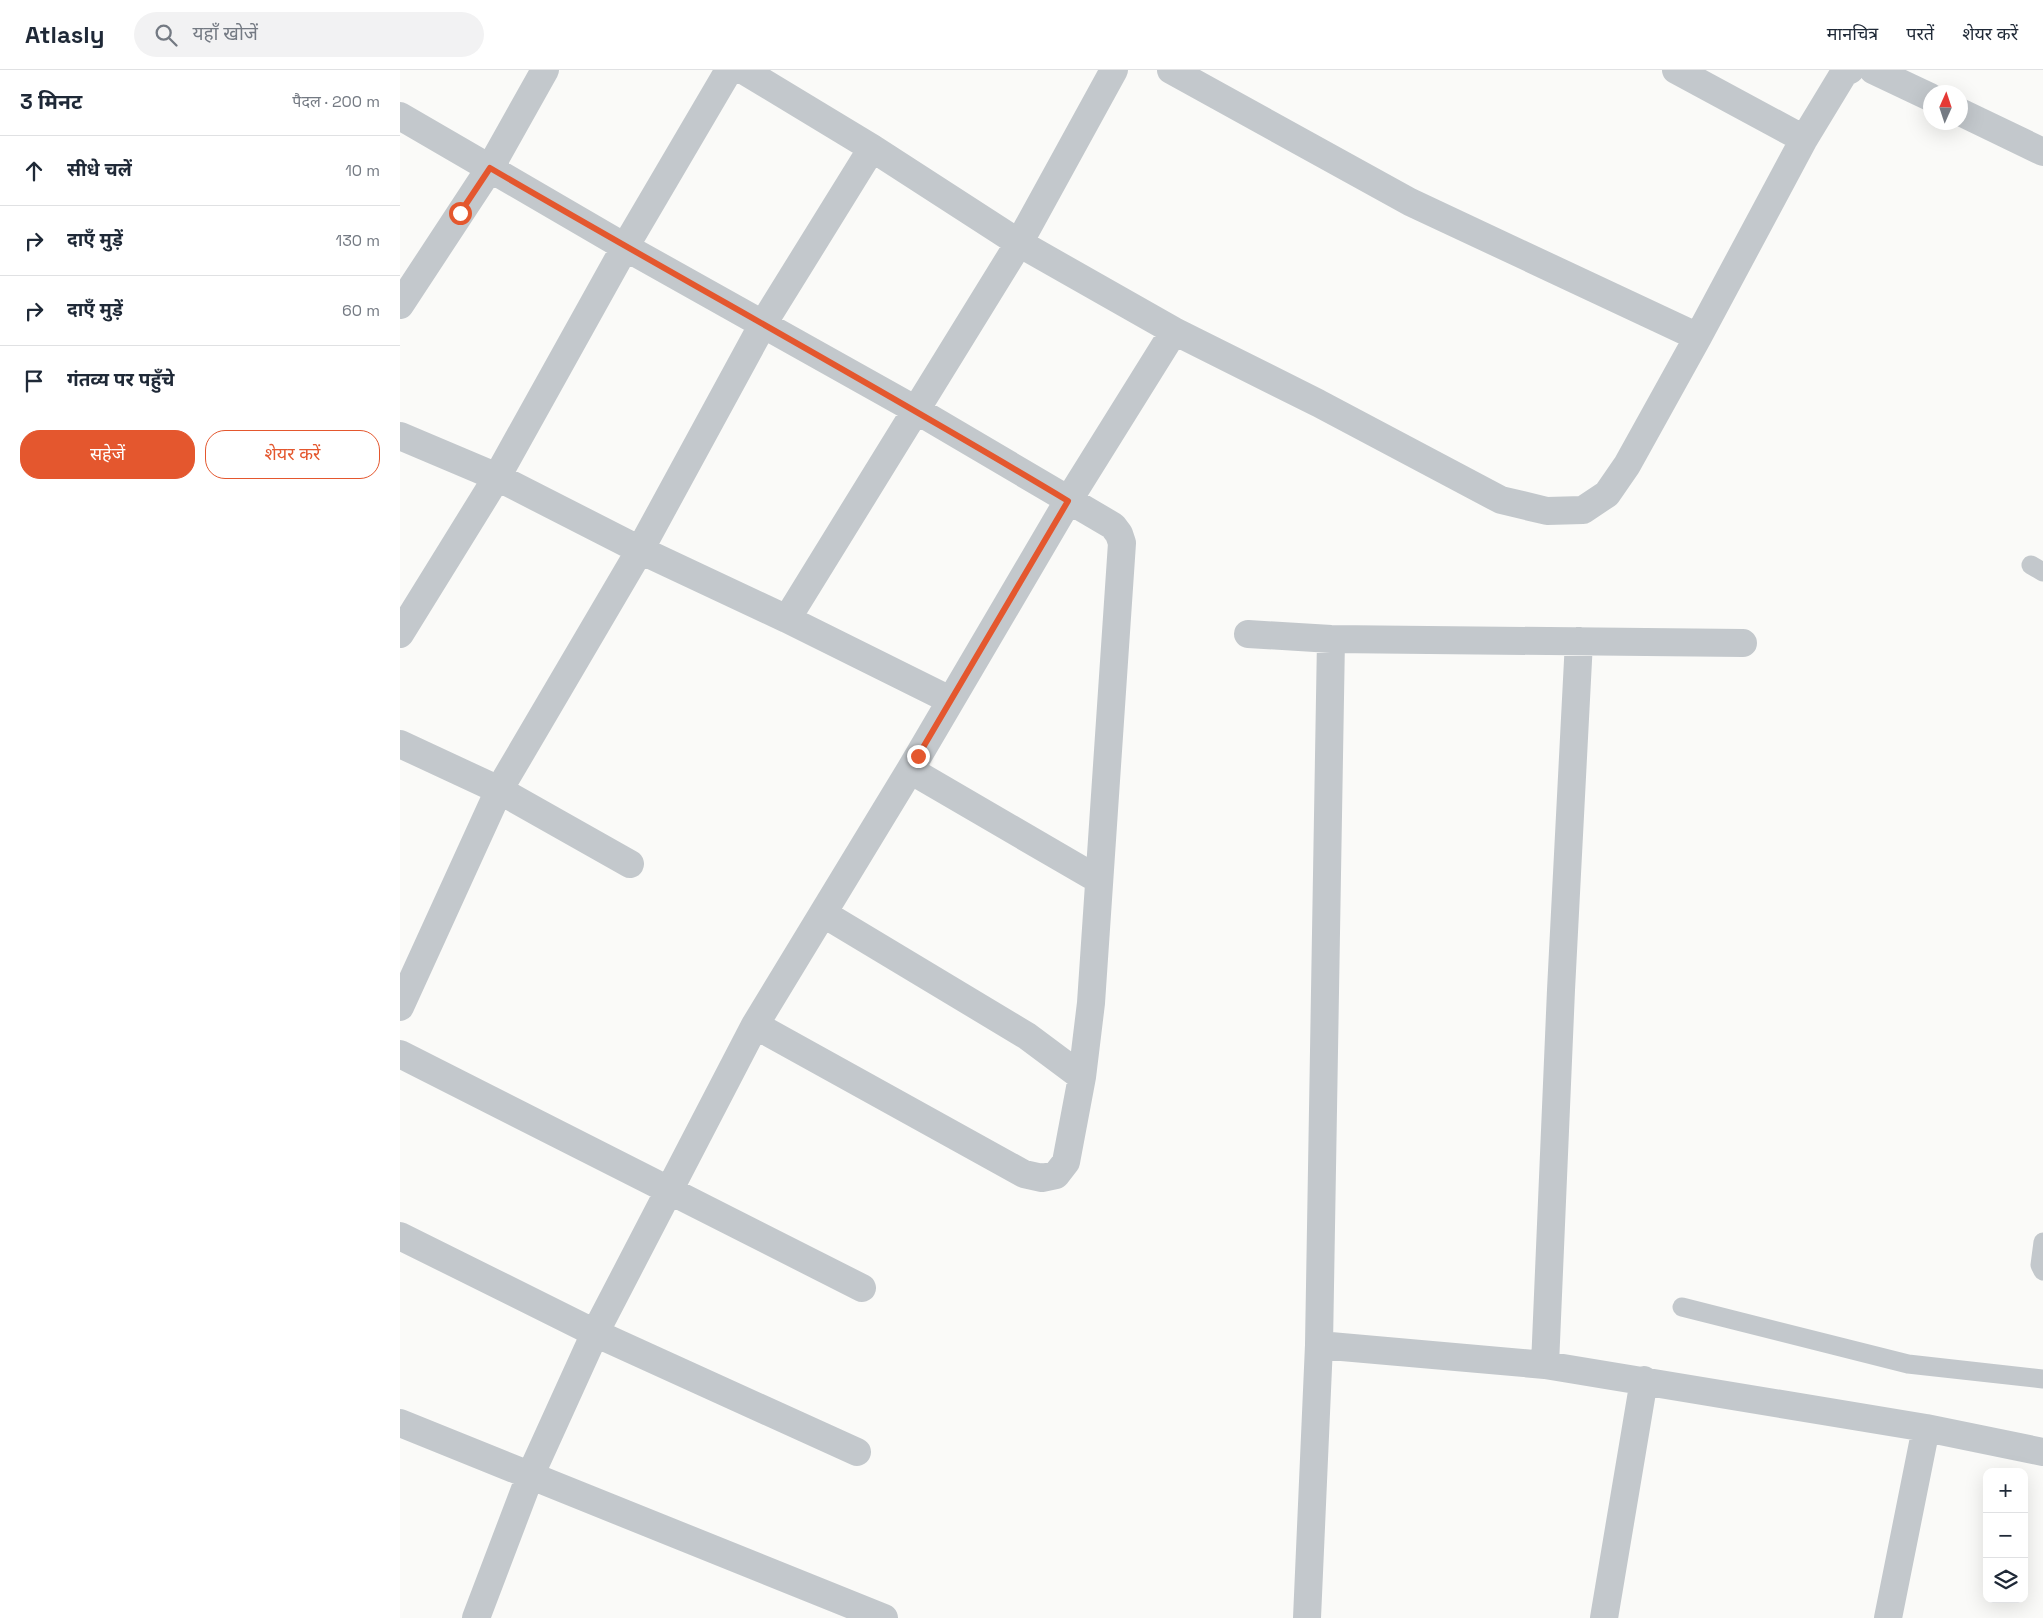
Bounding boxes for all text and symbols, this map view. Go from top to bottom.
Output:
search box [134,12,484,57]
text: Atlasly [25,19,104,50]
icon: search [152,21,180,49]
text: यहाँ खोजें [192,21,258,46]
text: मानचित्र [1827,22,1878,45]
text: परतें [1906,22,1934,45]
text: शेयर करें [1962,22,2018,45]
north arrow [1923,85,1968,130]
text: 3 मिनट [20,88,82,115]
text: पैदल · 200 m [292,91,380,112]
icon: ahead [20,157,48,185]
text: सीधे चलें [67,157,132,182]
text: 10 m [345,160,380,181]
route start [449,202,472,225]
icon: right [20,227,48,255]
text: दाएँ मुड़ें [67,227,123,252]
text: 130 m [336,230,380,251]
icon: right [20,297,48,325]
text: दाएँ मुड़ें [67,297,123,322]
text: 60 m [342,300,380,321]
icon: arrive [20,367,48,395]
text: गंतव्य पर पहुँचे [67,367,174,392]
button: सहेजें [20,430,195,479]
button: शेयर करें [205,430,380,479]
route end [907,745,930,768]
map controls [1983,1468,2028,1603]
button: + [1983,1468,2028,1513]
button: − [1983,1513,2028,1558]
button: layers [1983,1558,2028,1603]

